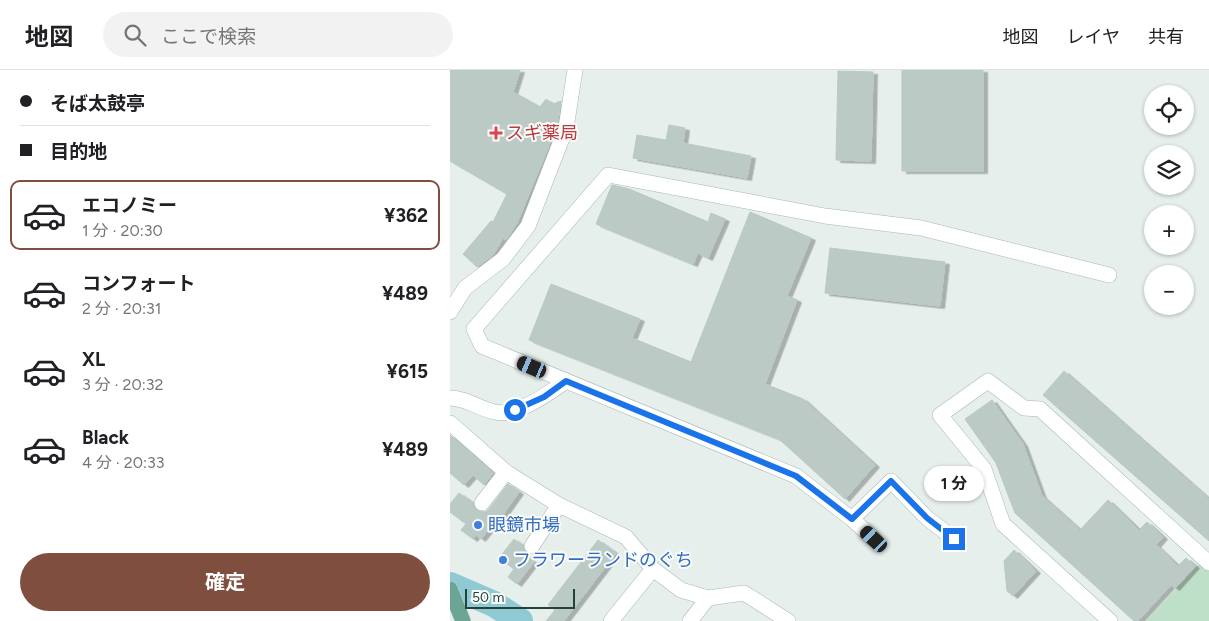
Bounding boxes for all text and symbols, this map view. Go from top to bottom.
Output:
search box [103,12,453,57]
icon: search [121,21,149,49]
text: 地図 [25,22,73,51]
text: ここで検索 [161,25,256,48]
text: 地図 [1003,26,1039,48]
text: レイヤ [1067,26,1120,48]
text: 共有 [1148,26,1184,48]
map controls [1144,85,1194,315]
button: locate [1144,85,1194,135]
text: そば太鼓亭 [50,92,145,115]
place label: スギ薬局 [506,122,578,144]
marker: スギ薬局 [490,127,502,139]
text: 目的地 [50,140,107,163]
button: layers [1144,145,1194,195]
icon: car [22,193,67,238]
text: エコノミー [82,194,177,217]
text: ¥362 [384,204,428,227]
button: + [1144,205,1194,255]
text: 1 分 · 20:30 [82,221,163,240]
button: − [1144,265,1194,315]
icon: car [22,271,67,316]
text: コンフォート [82,272,195,295]
text: ¥489 [382,282,428,305]
text: 2 分 · 20:31 [82,299,161,318]
text: XL [82,348,105,371]
icon: car [22,349,67,394]
car [515,354,548,380]
text: ¥615 [387,360,428,383]
text: 3 分 · 20:32 [82,375,164,394]
route start [504,399,526,421]
text: Black [82,426,129,449]
icon: car [22,427,67,472]
text: ¥489 [382,438,428,461]
text: 4 分 · 20:33 [82,453,165,472]
callout: 1 分 [924,466,984,502]
text: 1 分 [941,474,967,493]
place label: 眼鏡市場 [488,514,560,536]
marker: 眼鏡市場 [472,519,484,531]
car [857,523,890,555]
route end [943,528,965,550]
place label: フラワーランドのぐち [513,549,693,571]
button: 確定 [20,553,430,611]
marker: フラワーランドのぐち [497,554,509,566]
scale bar [465,586,575,609]
text: 50 m [472,589,504,606]

